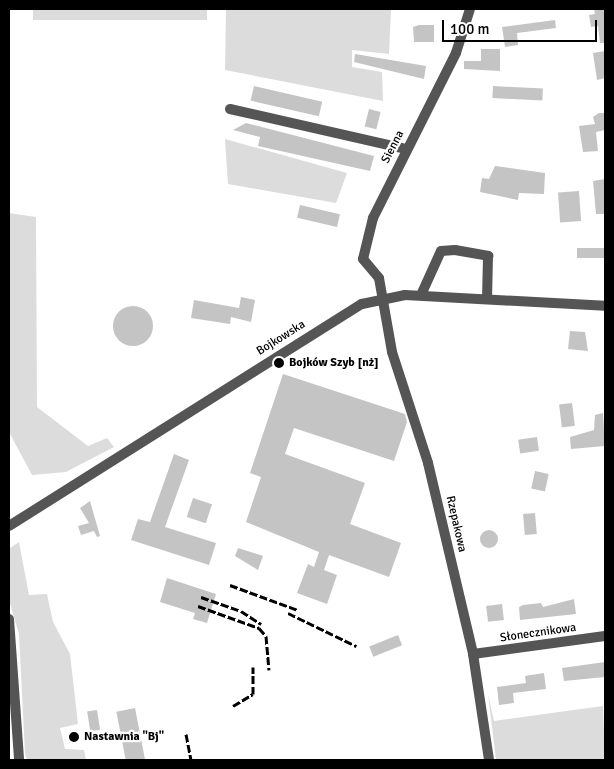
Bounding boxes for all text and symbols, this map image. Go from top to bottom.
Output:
scale bar [444,10,599,42]
text: 100 m [450,20,490,38]
street label: Sienna [379,128,407,166]
street label: Bojkowska [254,317,308,359]
place label: Bojków Szyb [nż] [289,356,379,370]
marker: Bojków Szyb [nż] [273,357,285,369]
street label: Rzepakowa [443,494,469,554]
street label: Słonecznikowa [499,621,577,645]
place label: Nastawnia "Bj" [84,730,164,744]
marker: Nastawnia "Bj" [68,731,80,743]

